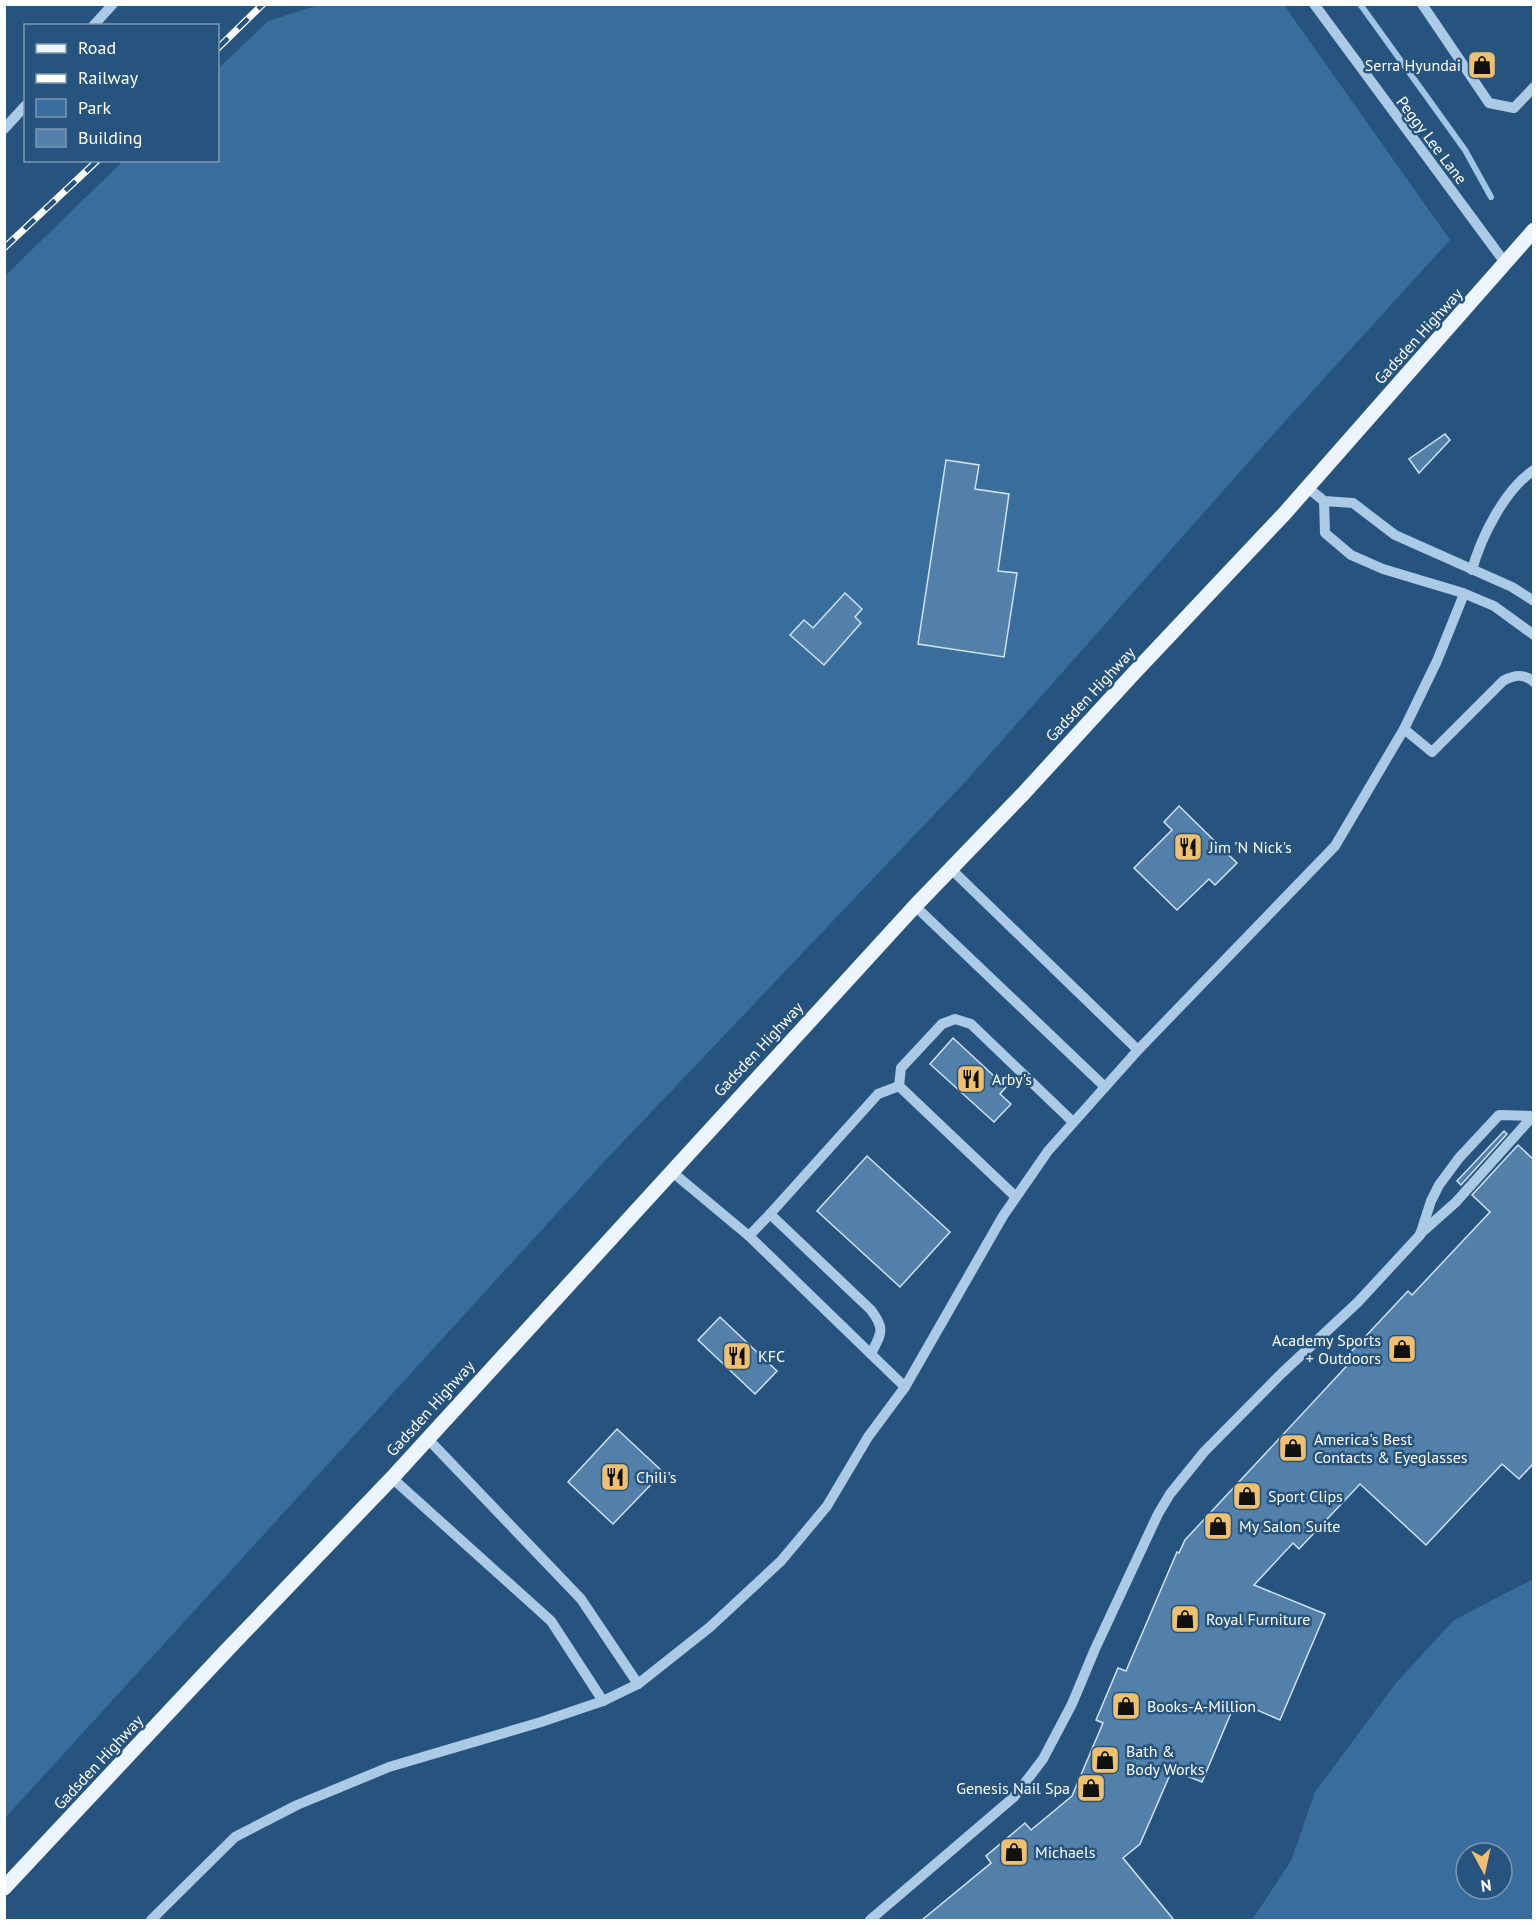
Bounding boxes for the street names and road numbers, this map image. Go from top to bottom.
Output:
street label: Peggy Lee Lane [1392,92,1472,188]
street label: Gadsden Highway [1370,283,1467,388]
street label: Gadsden Highway [1041,642,1139,746]
street label: Gadsden Highway [709,997,807,1101]
street label: Gadsden Highway [382,1355,479,1460]
street label: Gadsden Highway [49,1710,147,1814]

